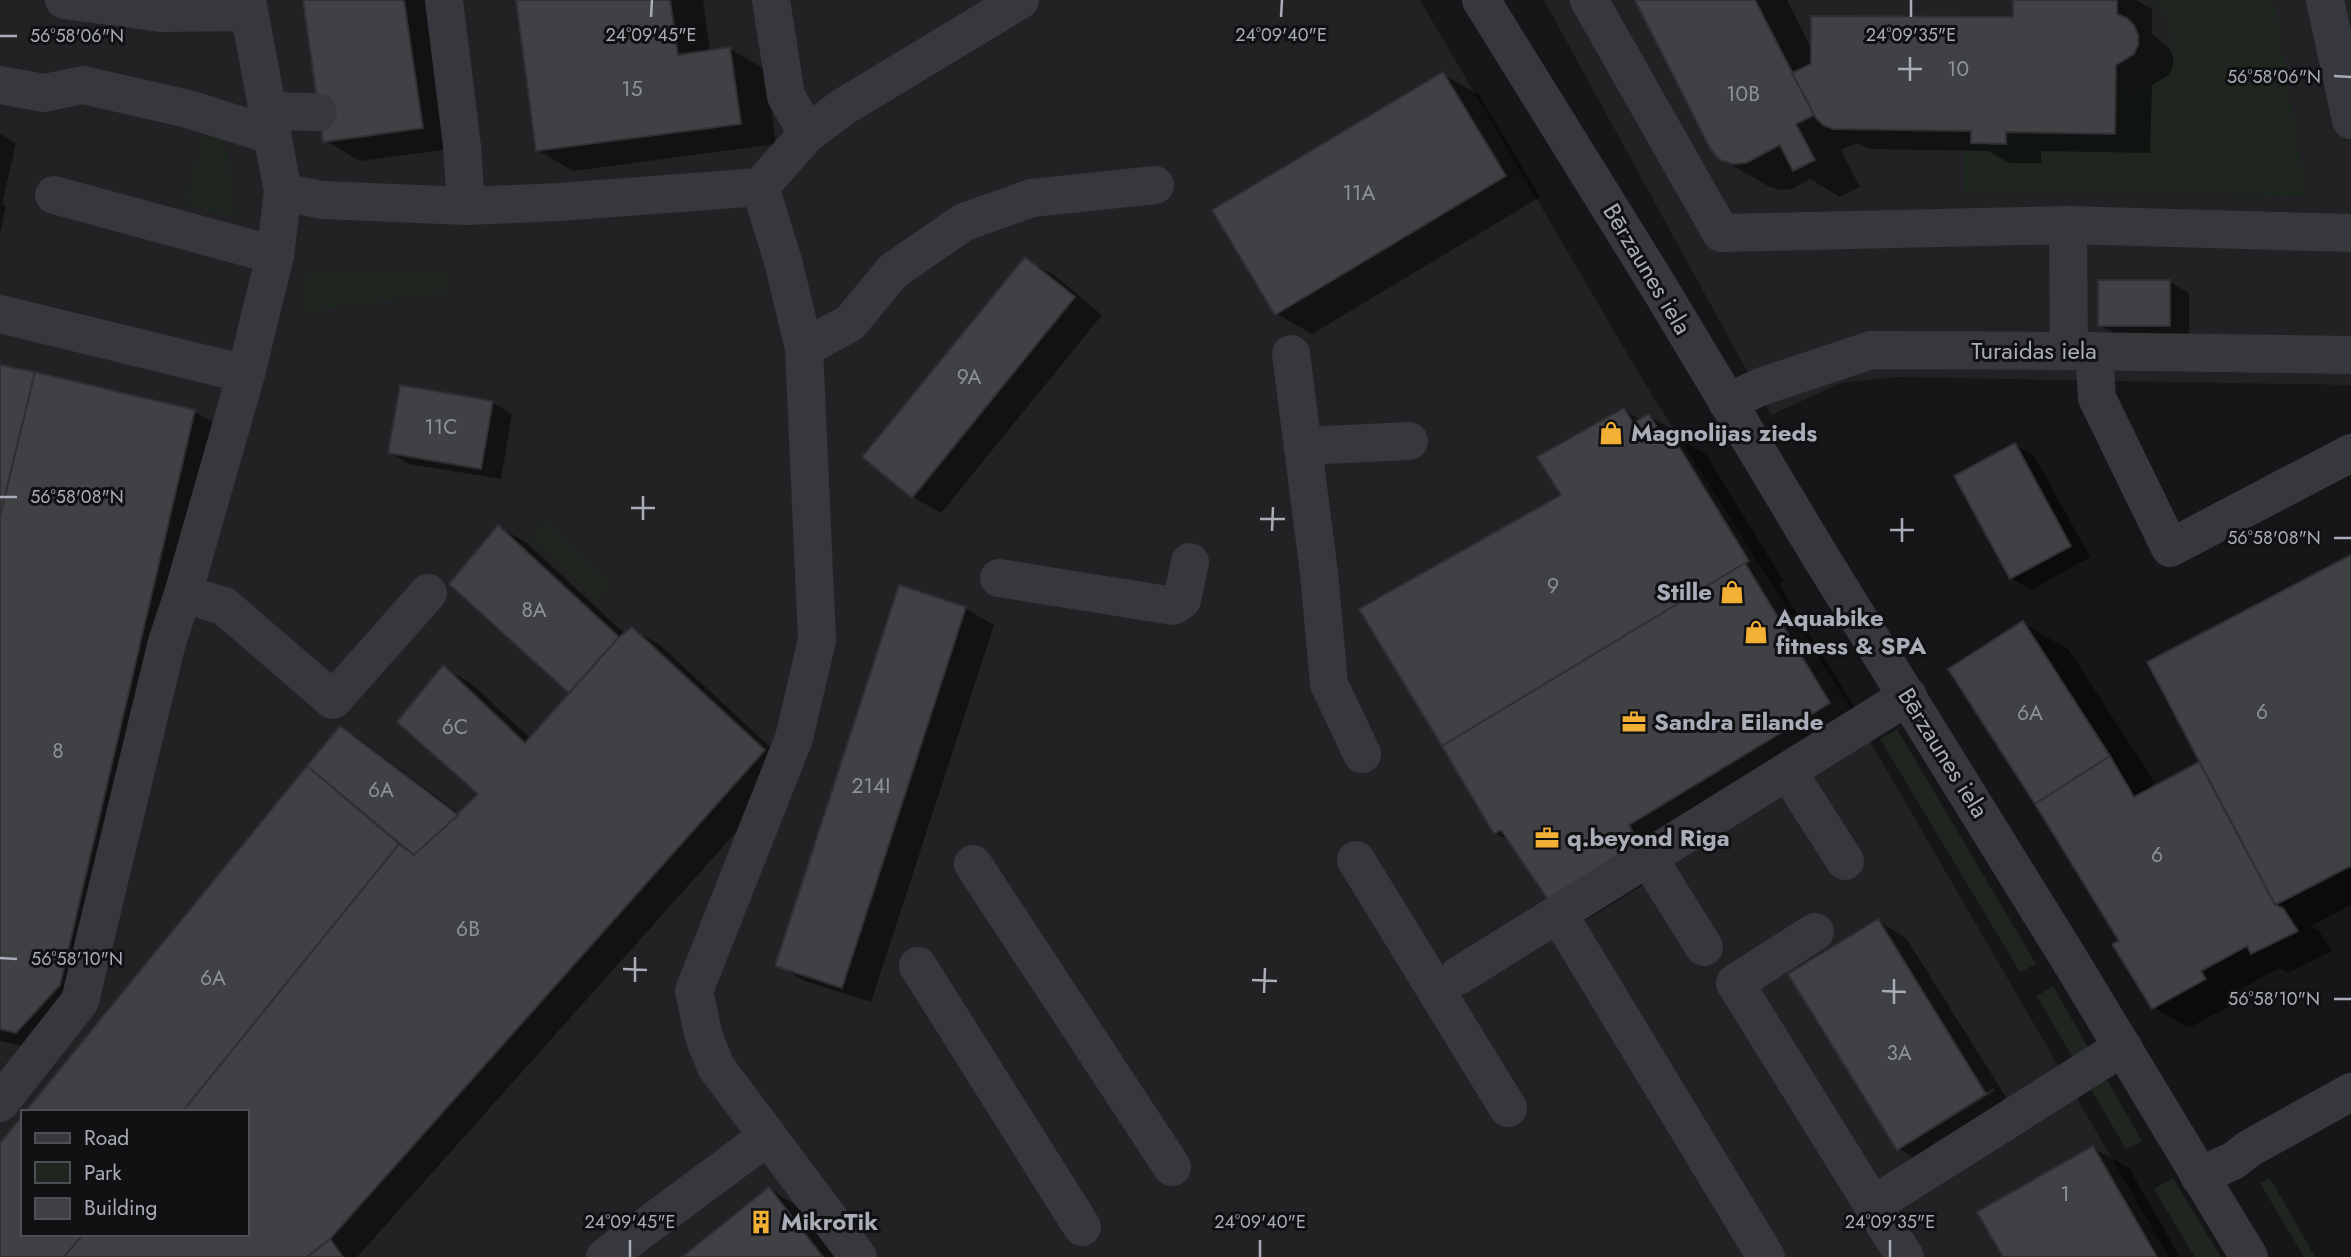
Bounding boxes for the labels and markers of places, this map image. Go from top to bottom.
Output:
place label: Magnolijas zieds [1631,415,1817,450]
shop icon: Magnolijas zieds [1597,419,1625,447]
place label: Stille [1656,574,1712,609]
shop icon: Stille [1718,578,1746,606]
place label: Aquabike fitness & SPA [1775,600,1927,663]
shop icon: Aquabike fitness & SPA [1742,618,1770,646]
place label: Sandra Eilande [1654,704,1823,739]
office icon: Sandra Eilande [1620,708,1648,736]
place label: q.beyond Riga [1567,820,1730,855]
office icon: q.beyond Riga [1533,824,1561,852]
place label: MikroTik [781,1204,878,1239]
building icon: MikroTik [747,1208,775,1236]

